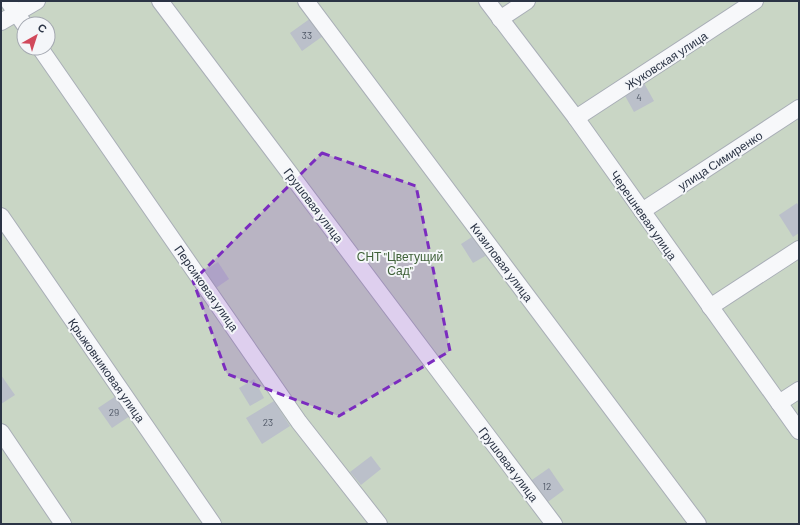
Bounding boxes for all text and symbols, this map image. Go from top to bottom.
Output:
north arrow [16,16,56,56]
text: С [35,20,50,35]
street label: Жуковская улица [622,28,711,93]
house number: 33 [302,29,312,41]
house number: 4 [636,91,642,103]
street label: улица Симиренко [675,127,766,193]
street label: Грушовая улица [281,165,347,246]
street label: Черешневая улица [607,168,680,263]
street label: Кизиловая улица [467,220,536,305]
street label: Персиковая улица [171,242,242,334]
park label: СНТ "Цветущий Сад" [357,249,443,278]
street label: Крыжовниковая улица [65,315,148,425]
house number: 29 [109,406,119,418]
house number: 23 [263,416,273,428]
street label: Грушовая улица [476,424,542,505]
house number: 12 [543,480,551,492]

